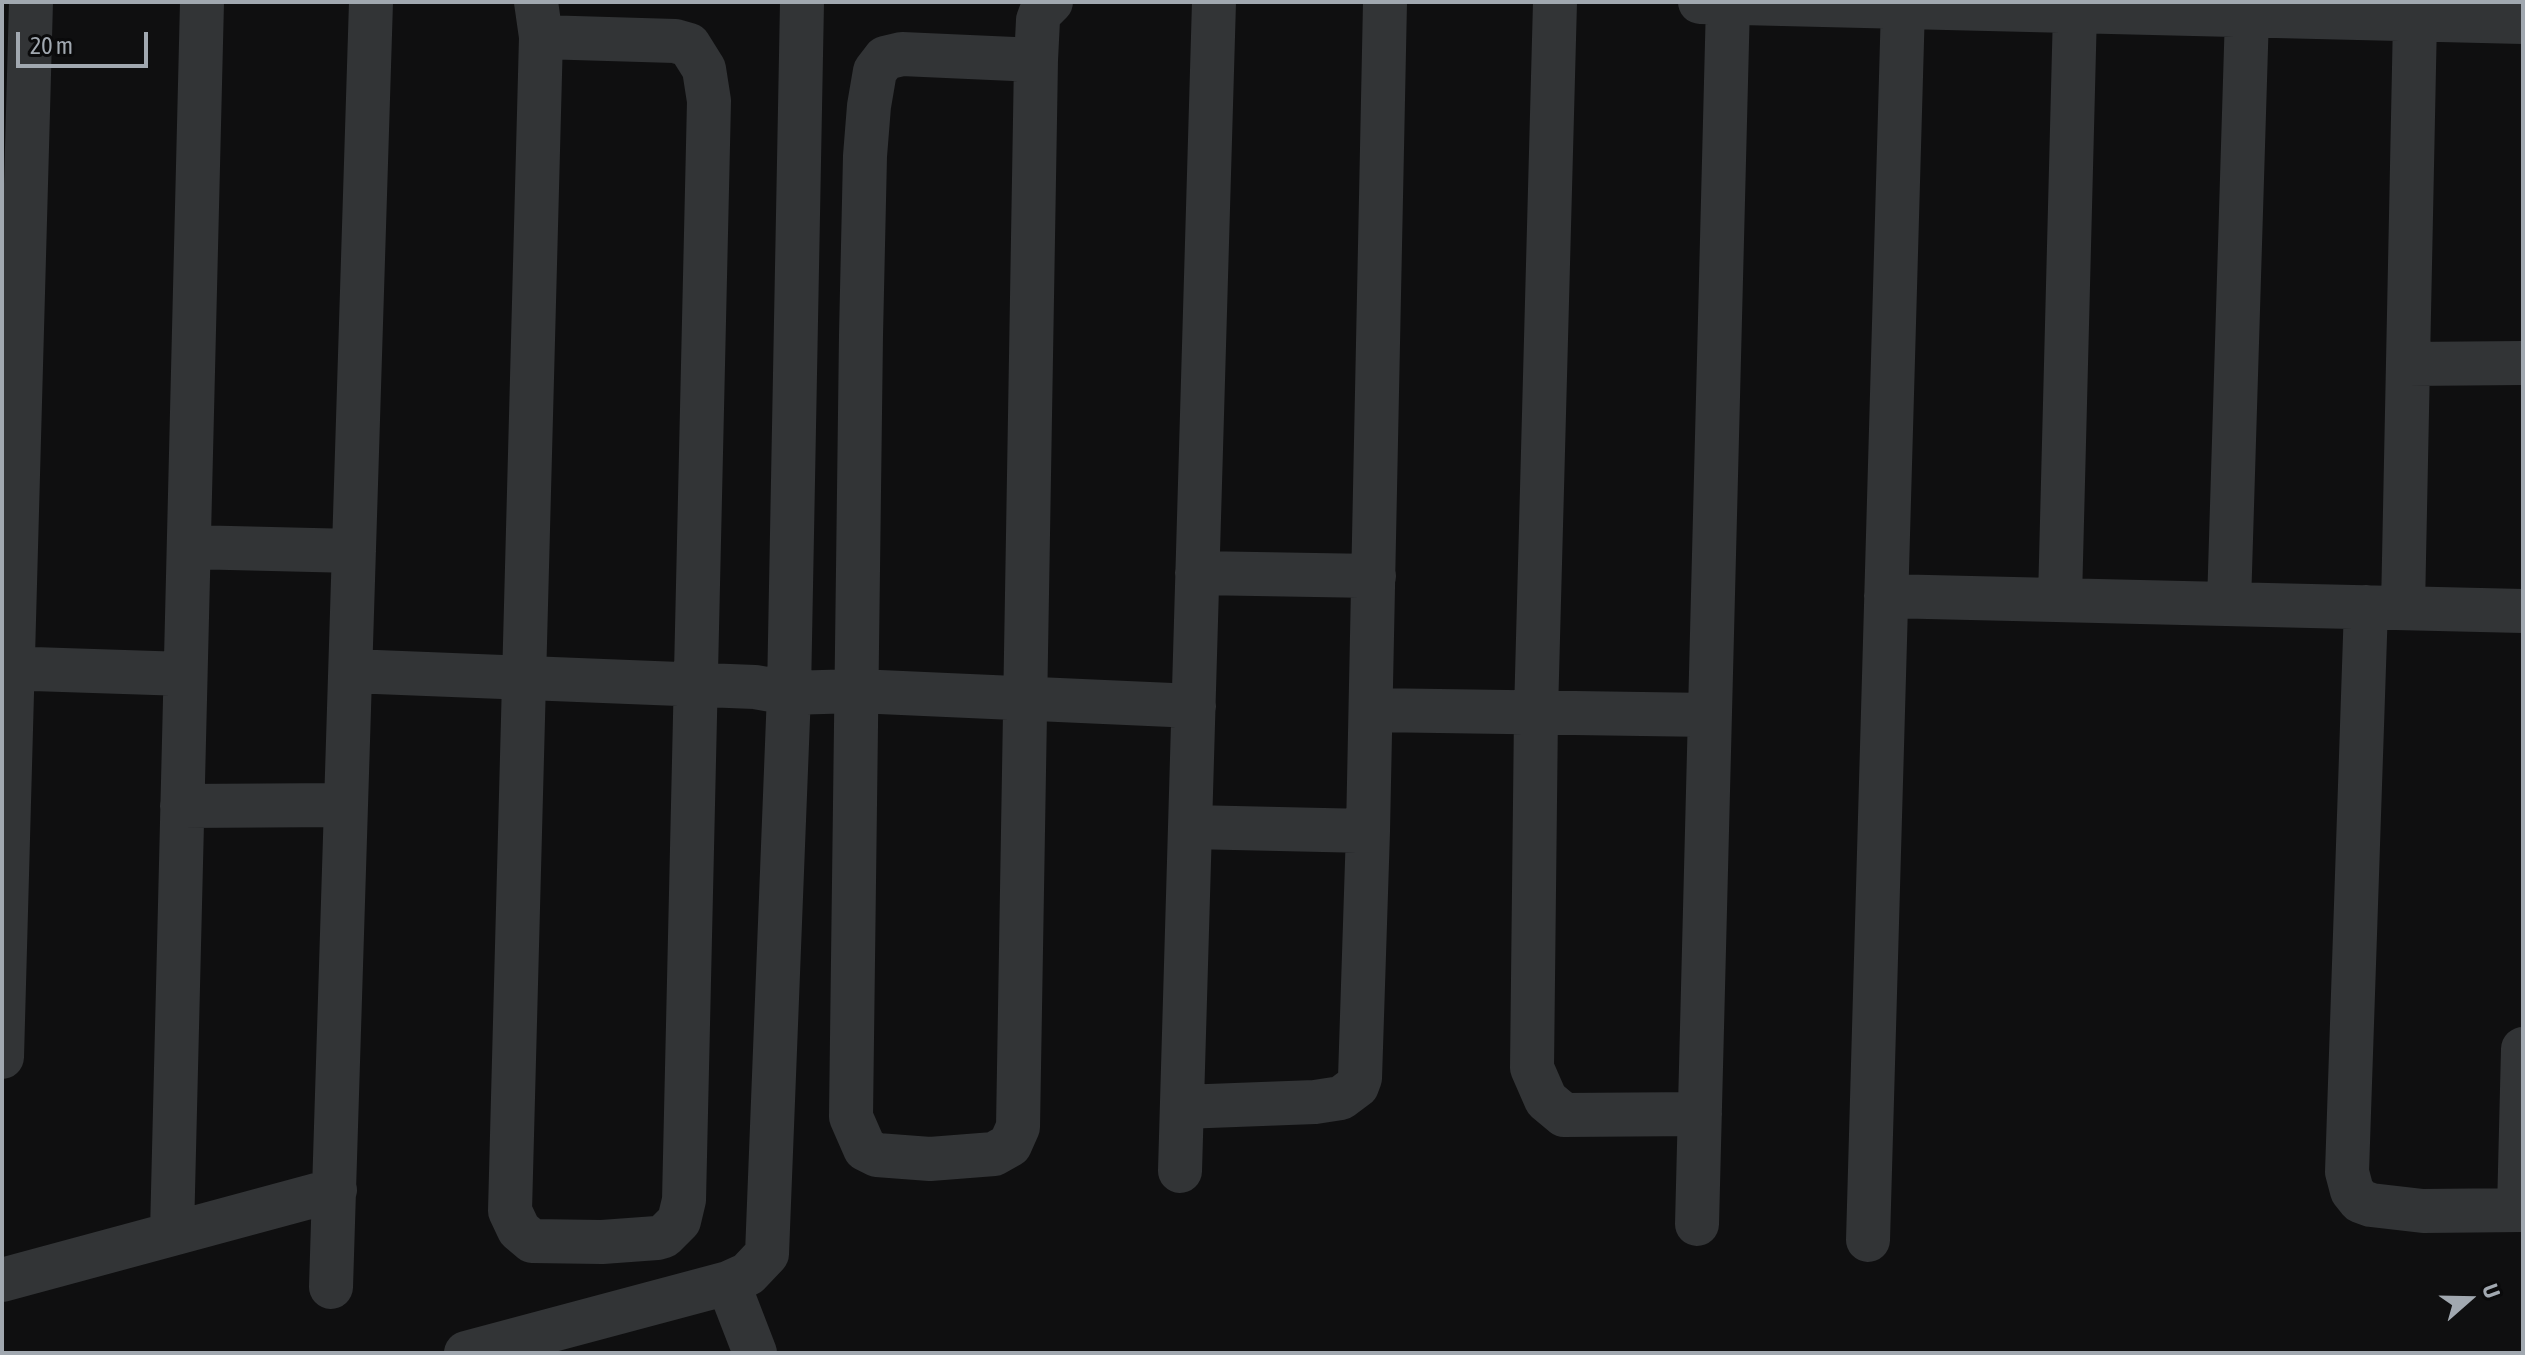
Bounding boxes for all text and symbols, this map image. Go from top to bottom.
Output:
scale bar [20,16,152,66]
text: 20 m [30,32,73,59]
north arrow [2429,1259,2509,1339]
text: U [2477,1280,2506,1301]

